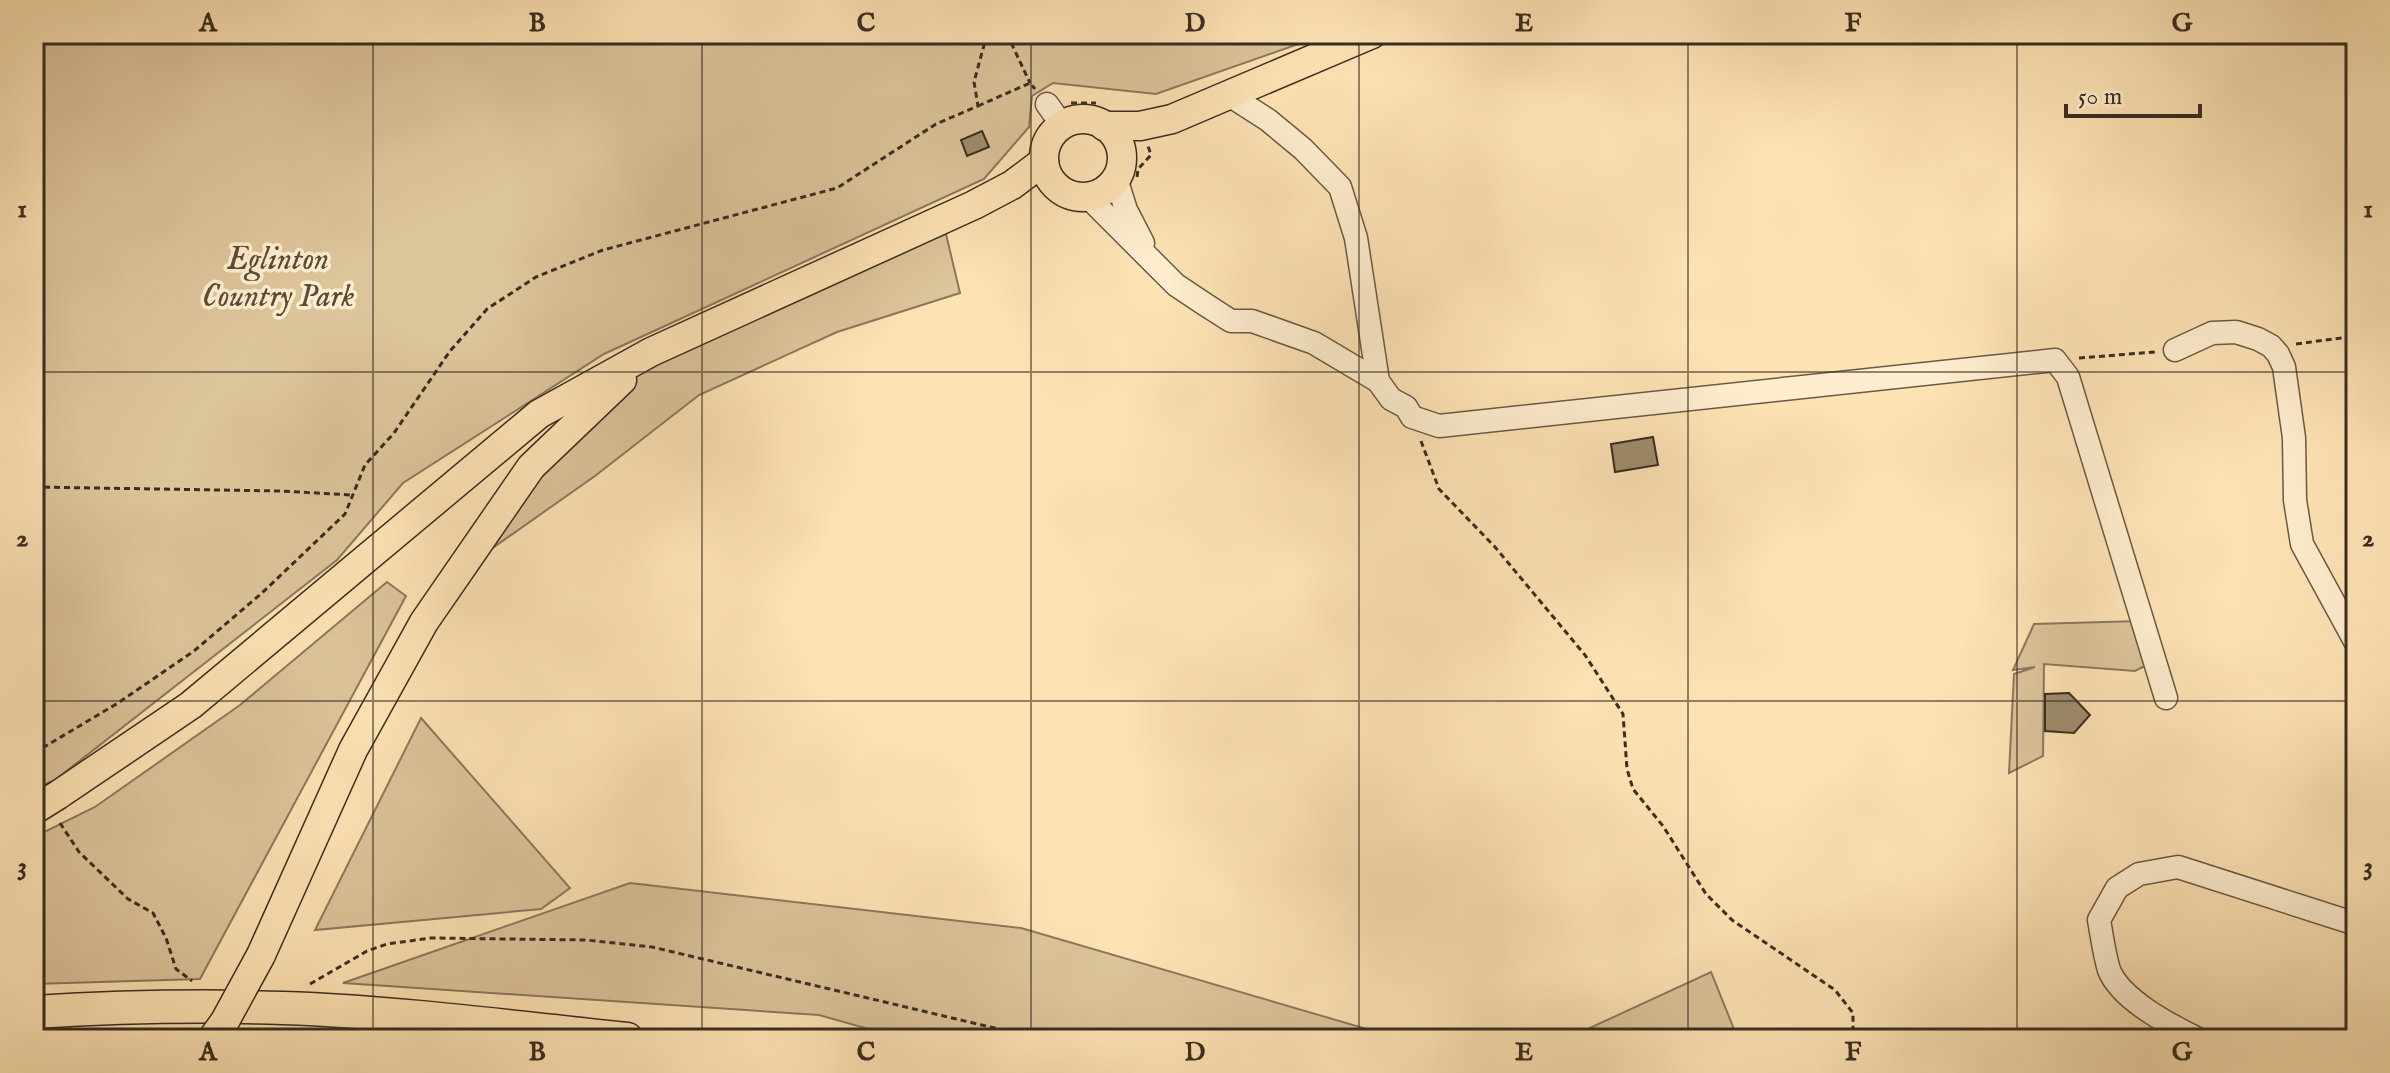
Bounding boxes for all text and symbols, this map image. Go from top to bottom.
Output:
text: A [198,7,218,40]
text: B [528,7,546,40]
text: C [857,7,876,40]
text: D [1185,7,1206,40]
text: E [1515,7,1533,40]
text: F [1845,7,1862,40]
text: G [2172,7,2193,40]
scale bar [2066,68,2200,118]
text: 50 m [2078,82,2122,113]
text: 1 [17,193,27,226]
text: 1 [2363,193,2373,226]
park label: Eglinton Country Park [202,240,354,318]
text: 2 [16,522,28,555]
text: 2 [2362,522,2374,555]
text: 3 [17,850,27,883]
text: 3 [2363,850,2373,883]
text: A [198,1036,218,1069]
text: B [528,1036,546,1069]
text: C [857,1036,876,1069]
text: D [1185,1036,1206,1069]
text: E [1515,1036,1533,1069]
text: F [1845,1036,1862,1069]
text: G [2172,1036,2193,1069]

